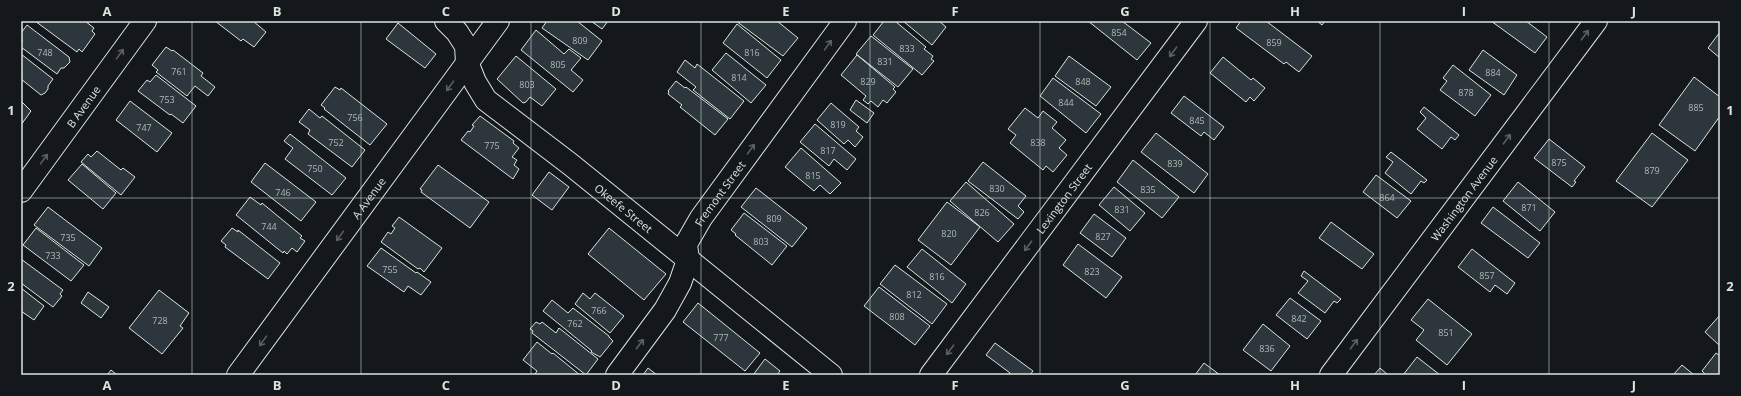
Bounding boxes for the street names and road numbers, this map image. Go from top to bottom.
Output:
street label: B Avenue [63,82,103,130]
street label: Washington Avenue [1427,153,1500,244]
street label: Fremont Street [691,157,748,229]
street label: Lexington Street [1032,160,1095,236]
street label: A Avenue [348,174,389,222]
street label: Okeefe Street [592,180,656,236]

